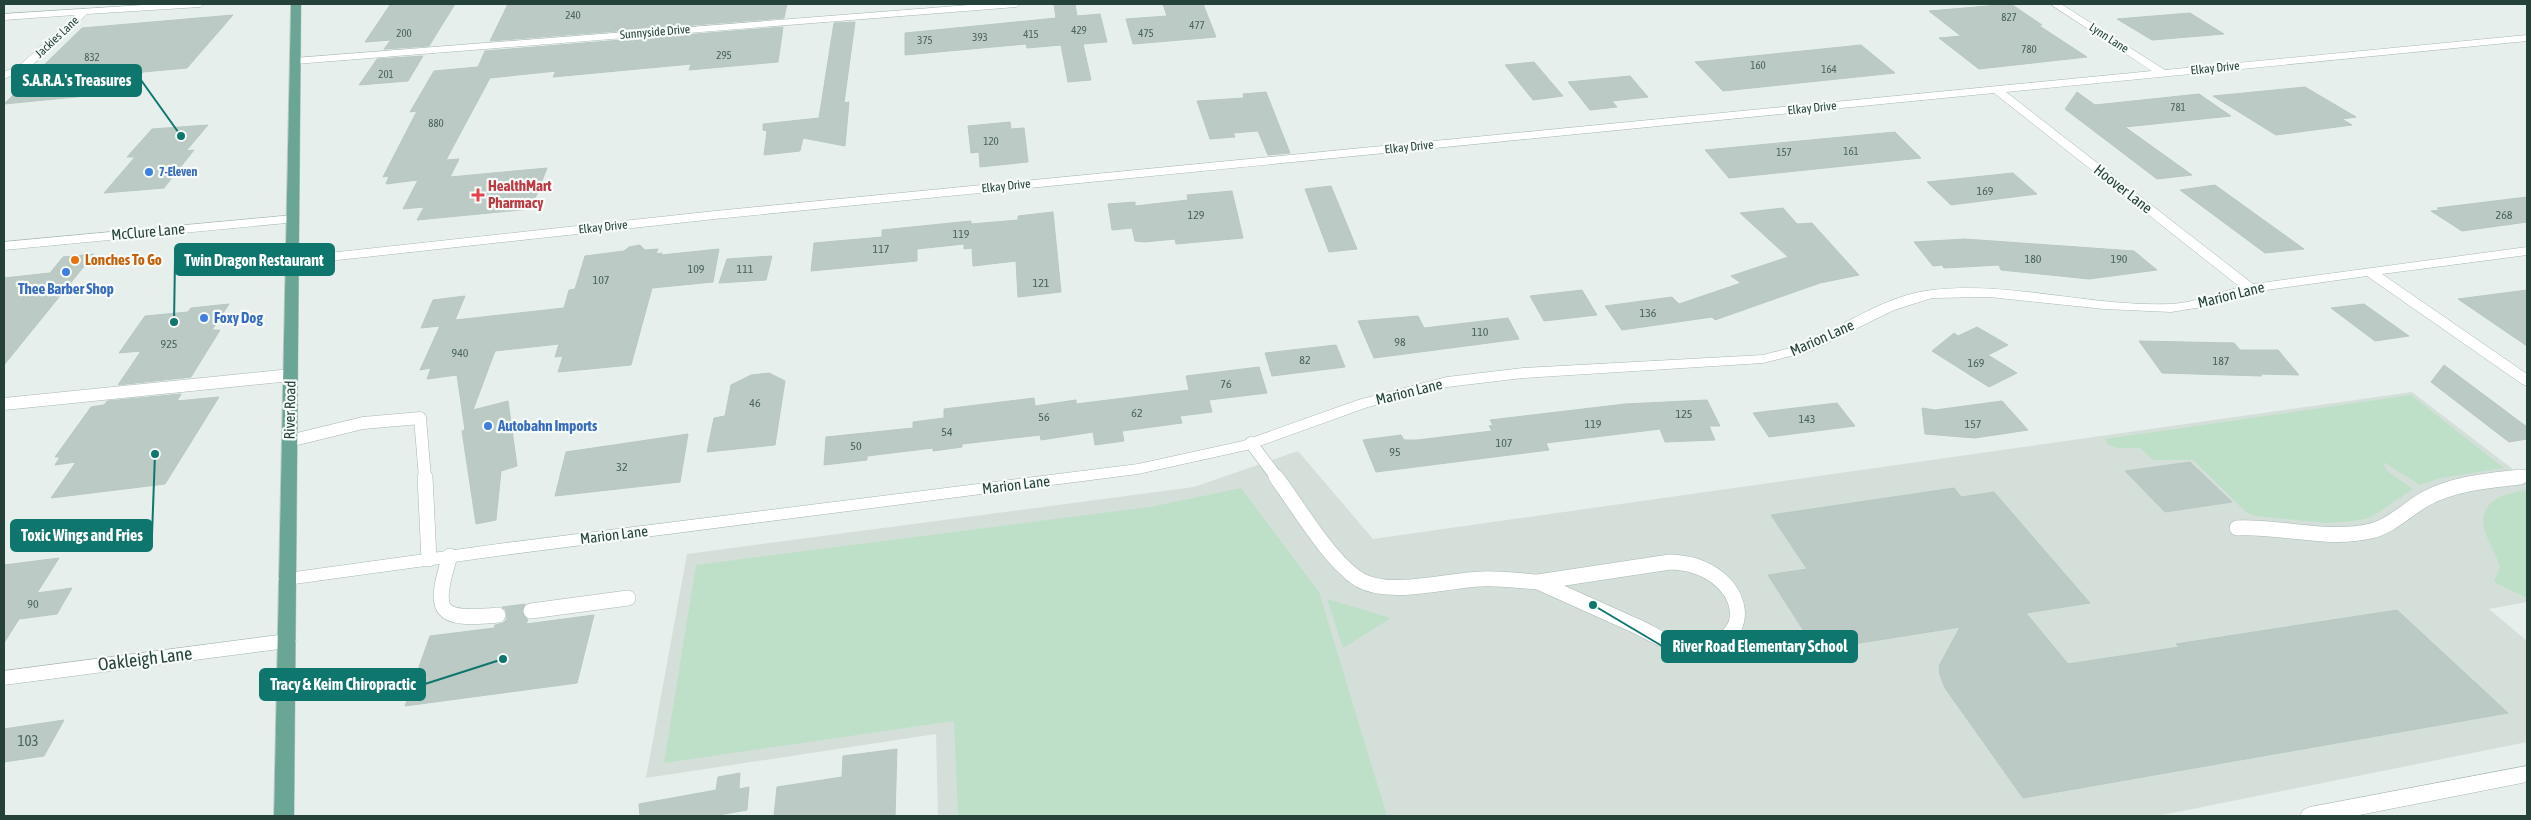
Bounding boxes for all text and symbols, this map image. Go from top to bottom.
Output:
house number: 240 [565,9,581,21]
house number: 827 [2001,11,2017,23]
street label: Jackies Lane [32,13,82,61]
house number: 477 [1189,19,1205,31]
street label: Lynn Lane [2087,20,2131,56]
street label: Sunnyside Drive [619,22,691,42]
house number: 429 [1071,24,1087,36]
house number: 200 [396,27,412,39]
house number: 475 [1138,27,1154,39]
house number: 415 [1023,28,1039,40]
house number: 393 [972,31,988,43]
house number: 375 [917,34,933,46]
house number: 780 [2021,43,2037,55]
house number: 295 [716,49,732,61]
house number: 832 [84,51,100,63]
street label: Elkay Drive [2190,58,2240,78]
house number: 160 [1750,59,1766,71]
house number: 164 [1821,63,1837,75]
callout: S.A.R.A.'s Treasures [12,65,141,96]
house number: 201 [378,68,394,80]
text: S.A.R.A.'s Treasures [23,71,132,89]
street label: Elkay Drive [1787,98,1837,118]
house number: 781 [2170,101,2186,113]
house number: 880 [428,117,444,129]
house number: 120 [983,135,999,147]
street label: Elkay Drive [1384,137,1434,157]
house number: 161 [1843,145,1859,157]
house number: 157 [1776,146,1792,158]
street label: Hoover Lane [2091,161,2156,217]
place label: 7-Eleven [159,165,197,179]
marker: 7-Eleven [143,166,155,178]
street label: Elkay Drive [981,176,1031,196]
place label: HealthMart Pharmacy [488,177,552,211]
house number: 169 [1977,184,1994,198]
marker: HealthMart Pharmacy [472,189,484,201]
house number: 129 [1188,208,1205,222]
house number: 268 [2496,208,2513,222]
street label: Elkay Drive [578,217,628,237]
street label: McClure Lane [110,220,186,243]
house number: 119 [953,227,970,241]
house number: 117 [873,242,890,256]
callout: Twin Dragon Restaurant [175,244,334,275]
place label: Lonches To Go [85,251,162,268]
text: Twin Dragon Restaurant [184,251,324,269]
house number: 180 [2025,252,2042,266]
house number: 190 [2111,252,2128,266]
marker: Lonches To Go [69,254,81,266]
house number: 109 [688,262,705,276]
house number: 111 [737,262,754,276]
marker: Thee Barber Shop [60,266,72,278]
house number: 107 [593,273,610,287]
house number: 121 [1033,276,1050,290]
street label: Marion Lane [2196,278,2266,311]
place label: Thee Barber Shop [18,280,114,297]
house number: 136 [1640,306,1657,320]
place label: Foxy Dog [214,309,263,326]
marker: Foxy Dog [198,312,210,324]
street label: Marion Lane [1787,316,1857,359]
house number: 110 [1472,325,1489,339]
house number: 98 [1394,335,1406,349]
house number: 925 [161,337,177,351]
house number: 940 [452,346,469,360]
house number: 82 [1299,353,1311,367]
house number: 187 [2213,354,2230,368]
house number: 169 [1968,356,1985,370]
street label: Marion Lane [1374,375,1444,408]
house number: 76 [1220,377,1232,391]
street label: River Road [280,380,299,440]
house number: 46 [749,396,761,410]
house number: 62 [1131,406,1143,420]
house number: 125 [1676,407,1692,421]
house number: 56 [1038,410,1050,424]
house number: 143 [1799,412,1815,426]
place label: Autobahn Imports [497,417,598,434]
house number: 119 [1585,417,1602,431]
house number: 157 [1965,417,1982,431]
marker: Autobahn Imports [482,420,494,432]
house number: 54 [941,425,953,439]
house number: 107 [1496,436,1513,450]
house number: 50 [850,439,862,453]
house number: 95 [1389,445,1401,459]
house number: 32 [616,460,628,474]
street label: Marion Lane [981,472,1051,497]
callout: Toxic Wings and Fries [11,520,152,551]
street label: Marion Lane [579,522,649,547]
text: Toxic Wings and Fries [21,526,143,544]
house number: 90 [27,597,39,611]
callout: River Road Elementary School [1662,631,1857,662]
text: River Road Elementary School [1673,637,1848,655]
street label: Oakleigh Lane [97,642,193,675]
callout: Tracy & Keim Chiropractic [260,669,425,700]
text: Tracy & Keim Chiropractic [270,675,416,693]
house number: 103 [17,732,39,749]

